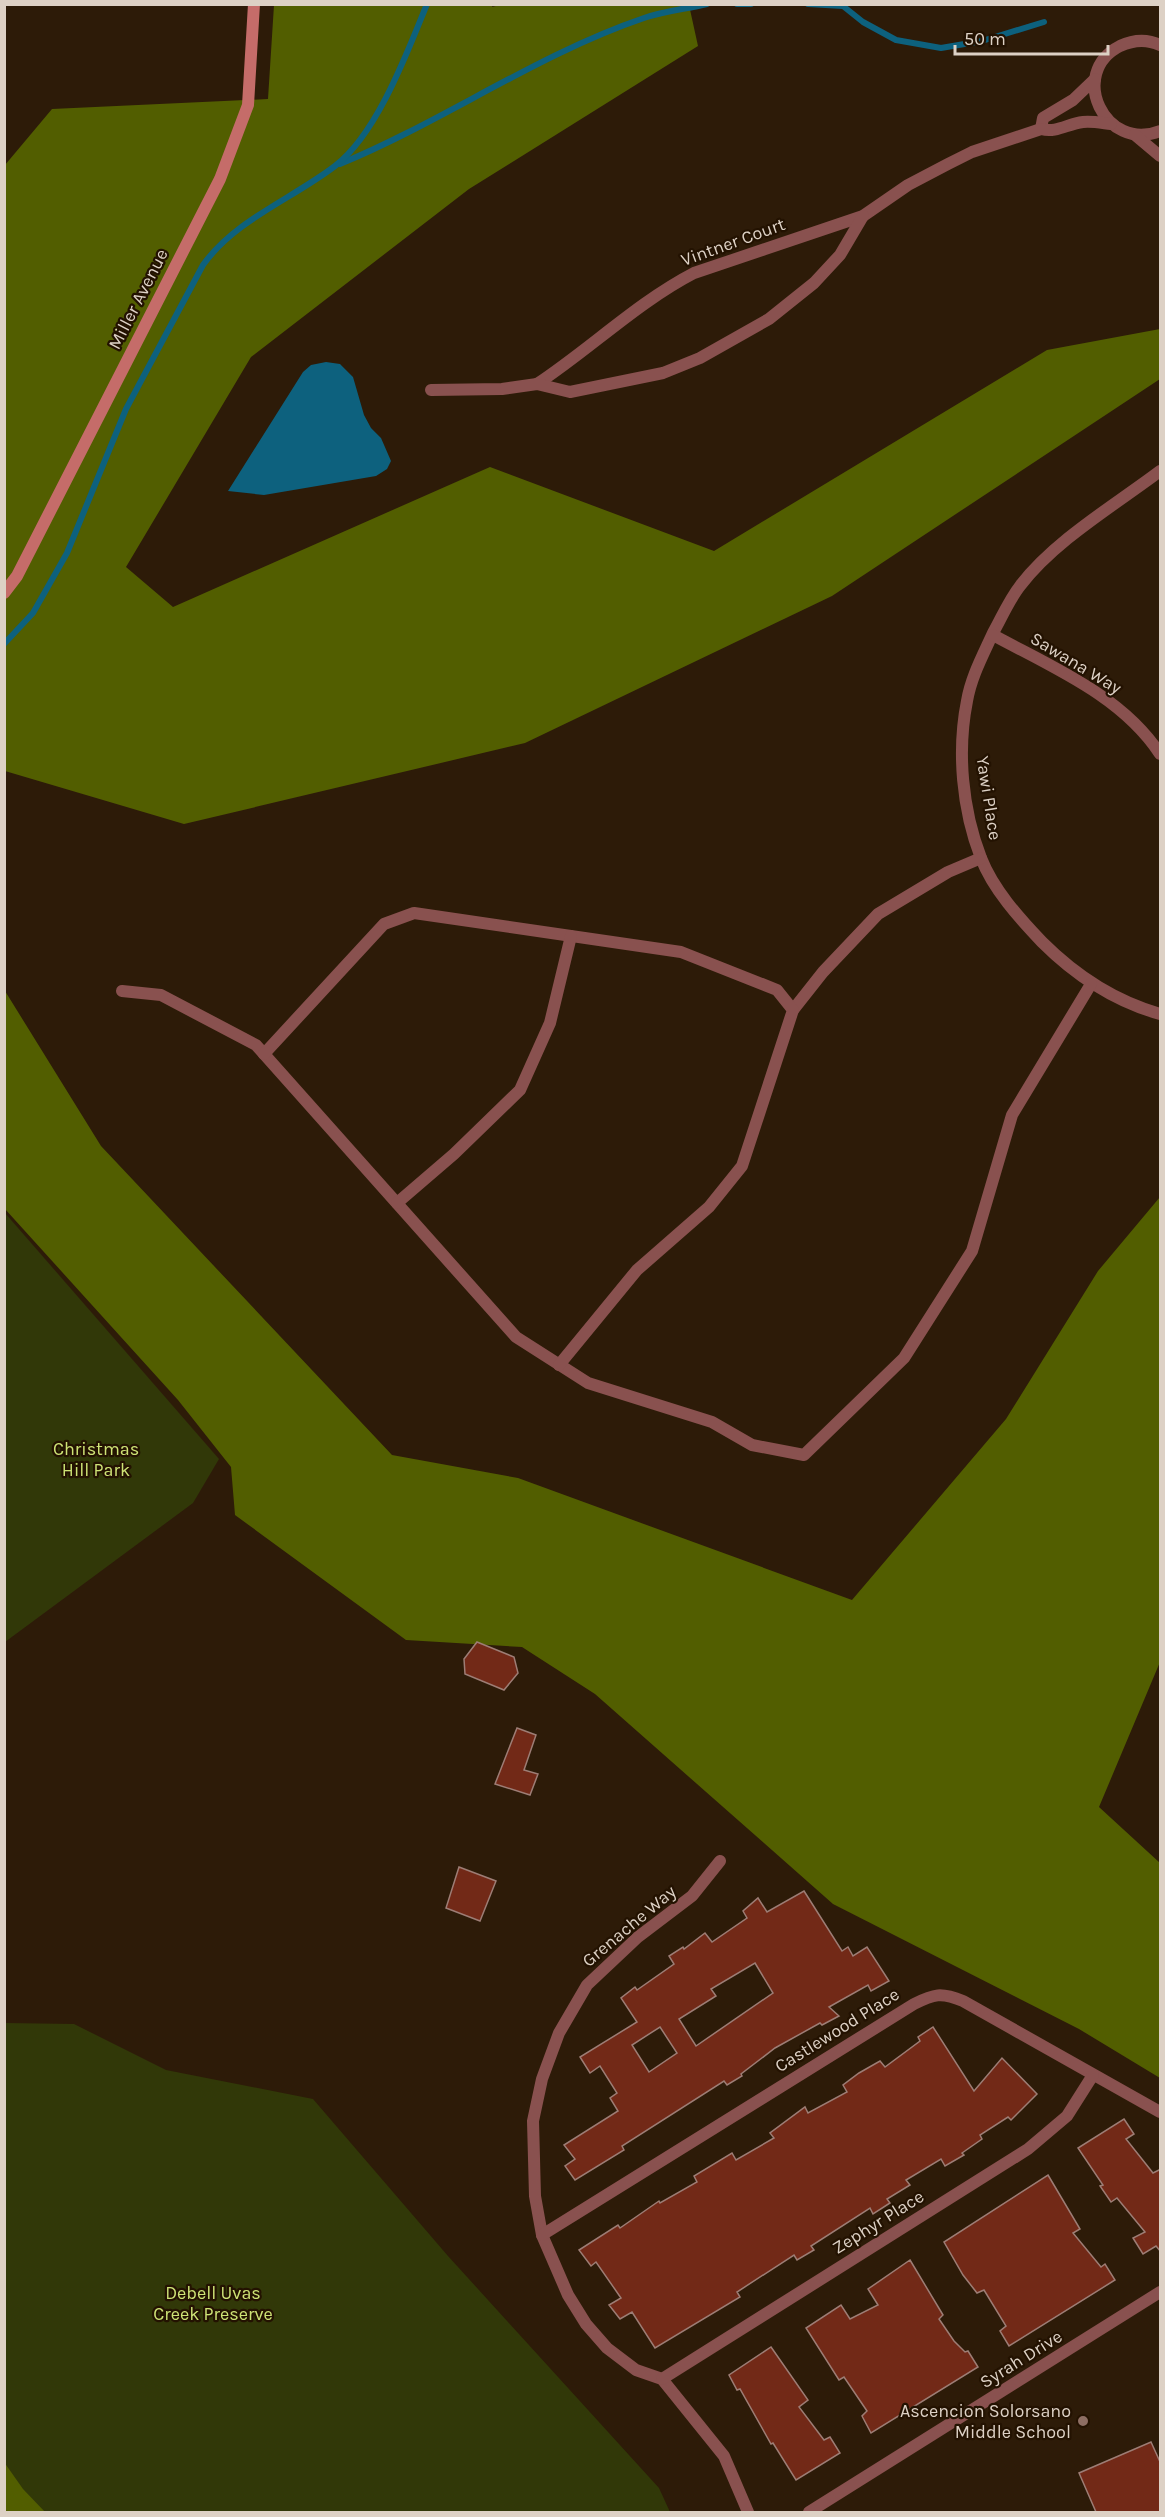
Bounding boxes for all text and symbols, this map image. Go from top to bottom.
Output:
scale bar [955,18,1108,56]
text: 50 m [964,28,1006,50]
street label: Vintner Court [678,213,788,271]
street label: Miller Avenue [103,245,173,353]
street label: Sawana Way [1026,627,1126,699]
street label: Yawi Place [972,754,1006,842]
park label: Christmas Hill Park [53,1438,139,1481]
street label: Grenache Way [578,1880,681,1972]
street label: Castlewood Place [771,1983,903,2077]
street label: Zephyr Place [828,2185,928,2259]
park label: Debell Uvas Creek Preserve [153,2282,273,2325]
street label: Syrah Drive [976,2325,1066,2393]
place label: Ascencion Solorsano Middle School [900,2400,1071,2443]
marker: Ascencion Solorsano Middle School [1076,2414,1090,2428]

